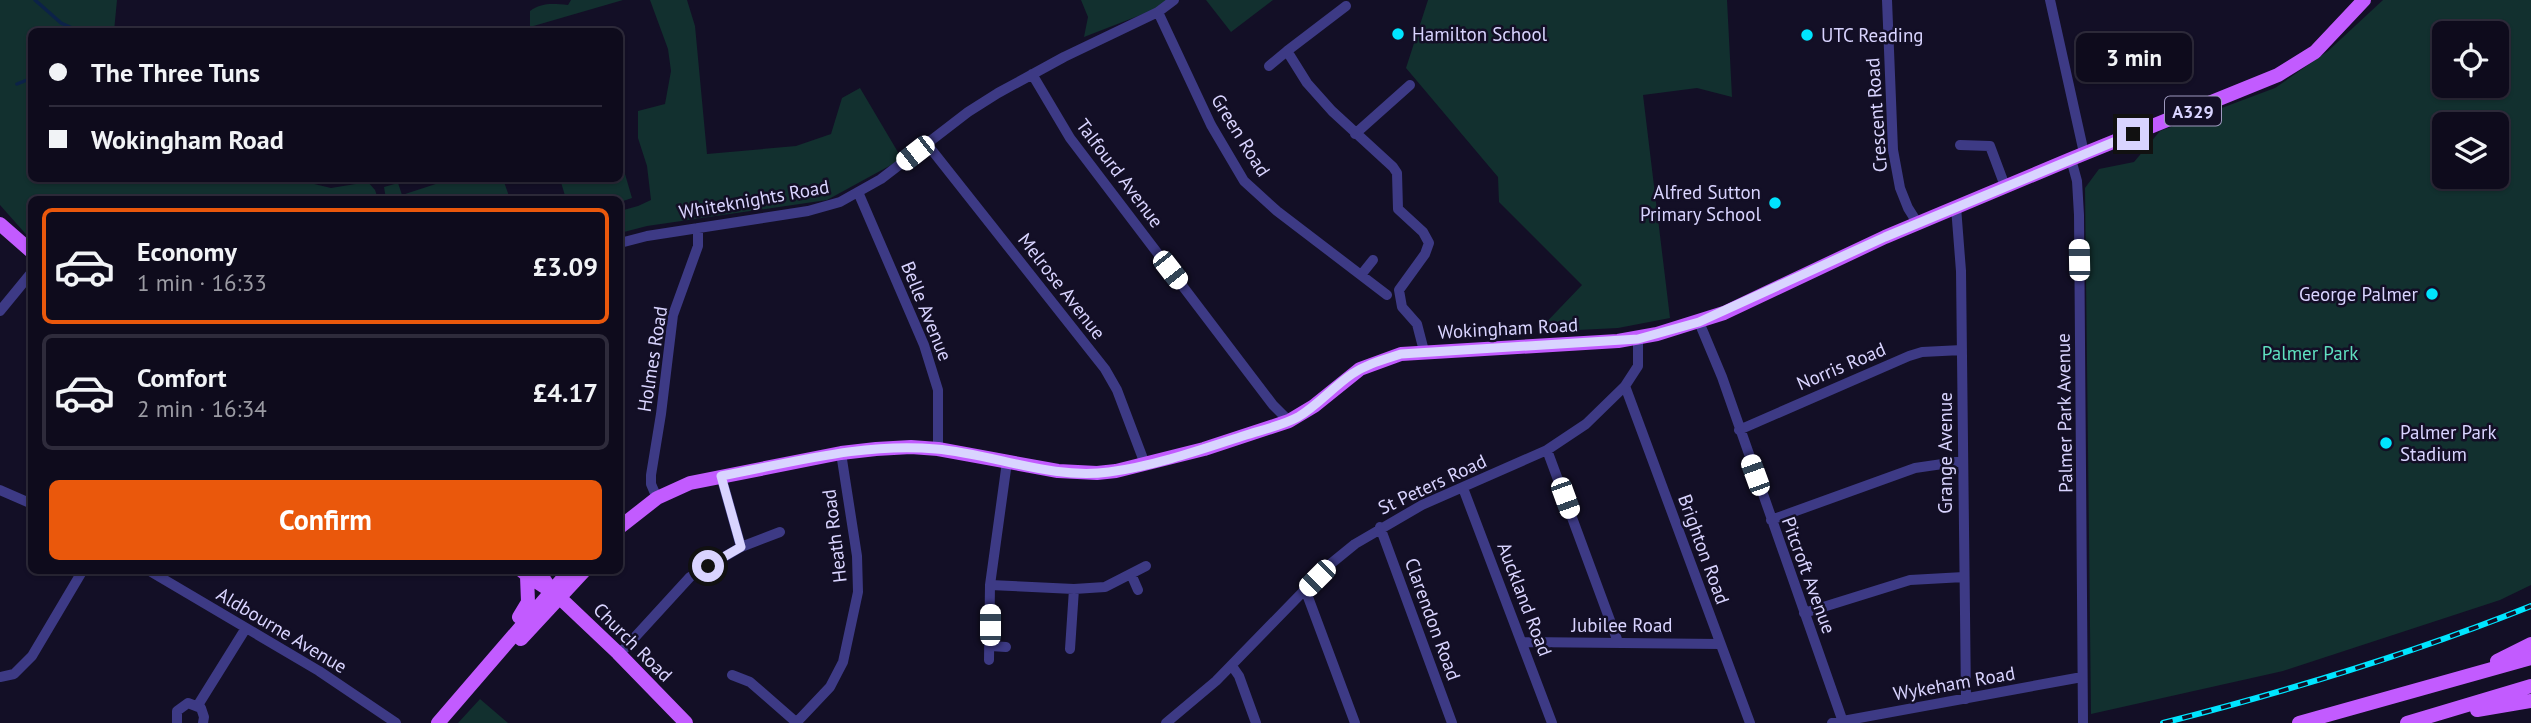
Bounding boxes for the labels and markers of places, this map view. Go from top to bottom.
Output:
place label: Hamilton School [1412,22,1548,46]
place label: UTC Reading [1821,23,1924,47]
marker: Hamilton School [1390,26,1406,42]
marker: UTC Reading [1799,27,1815,43]
place label: Alfred Sutton Primary School [1640,180,1761,226]
marker: Alfred Sutton Primary School [1767,195,1783,211]
place label: George Palmer [2299,282,2419,306]
marker: George Palmer [2424,286,2440,302]
place label: Palmer Park Stadium [2400,420,2496,466]
marker: Palmer Park Stadium [2378,435,2394,451]

